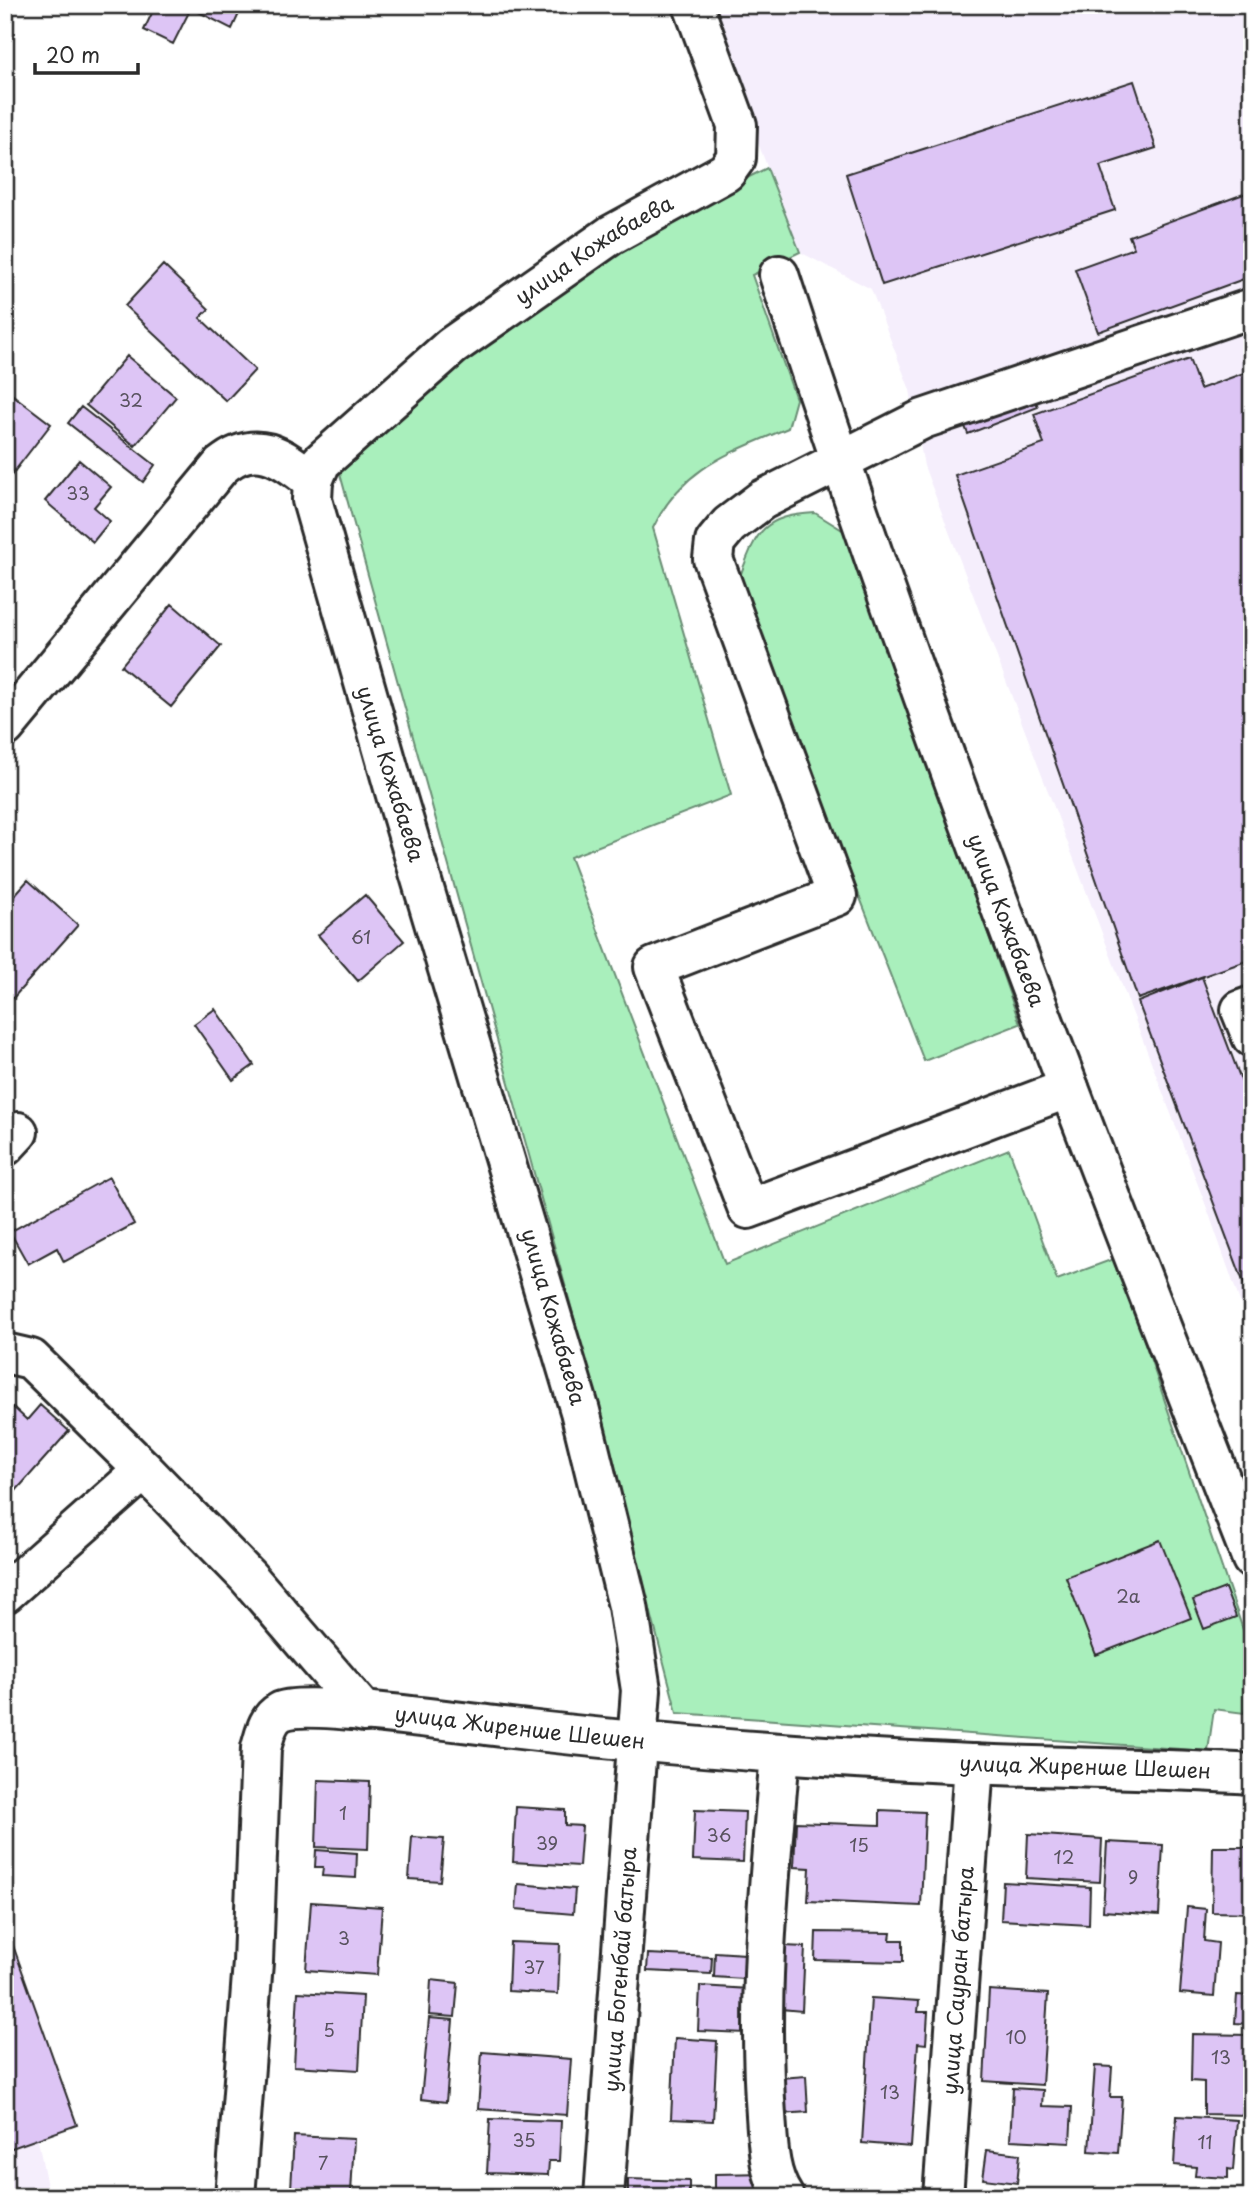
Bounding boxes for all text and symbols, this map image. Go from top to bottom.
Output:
scale bar [35,32,138,76]
text: 20 m [46,38,100,70]
street label: улица Кожабаева [508,186,678,312]
house number: 32 [119,386,143,413]
house number: 33 [66,479,90,506]
street label: улица Кожабаева [350,681,434,865]
street label: улица Кожабаева [961,828,1054,1011]
house number: 61 [351,923,371,950]
street label: улица Кожабаева [514,1224,595,1409]
house number: 2а [1116,1582,1141,1609]
street label: улица Жиренше Шешен [393,1696,647,1756]
street label: улица Жиренше Шешен [959,1745,1212,1786]
house number: 1 [339,1799,347,1826]
house number: 36 [707,1821,731,1848]
house number: 39 [536,1829,558,1856]
house number: 15 [849,1831,869,1858]
house number: 12 [1054,1843,1074,1870]
street label: улица Богенбай батыра [594,1846,643,2093]
house number: 9 [1128,1863,1138,1890]
street label: улица Сауран батыра [932,1865,981,2096]
house number: 3 [338,1924,350,1951]
house number: 37 [523,1953,545,1980]
house number: 5 [323,2016,335,2043]
house number: 10 [1005,2023,1027,2050]
house number: 13 [1211,2043,1231,2070]
house number: 13 [880,2078,900,2105]
house number: 35 [512,2126,536,2153]
house number: 11 [1197,2128,1213,2155]
house number: 7 [318,2149,328,2176]

